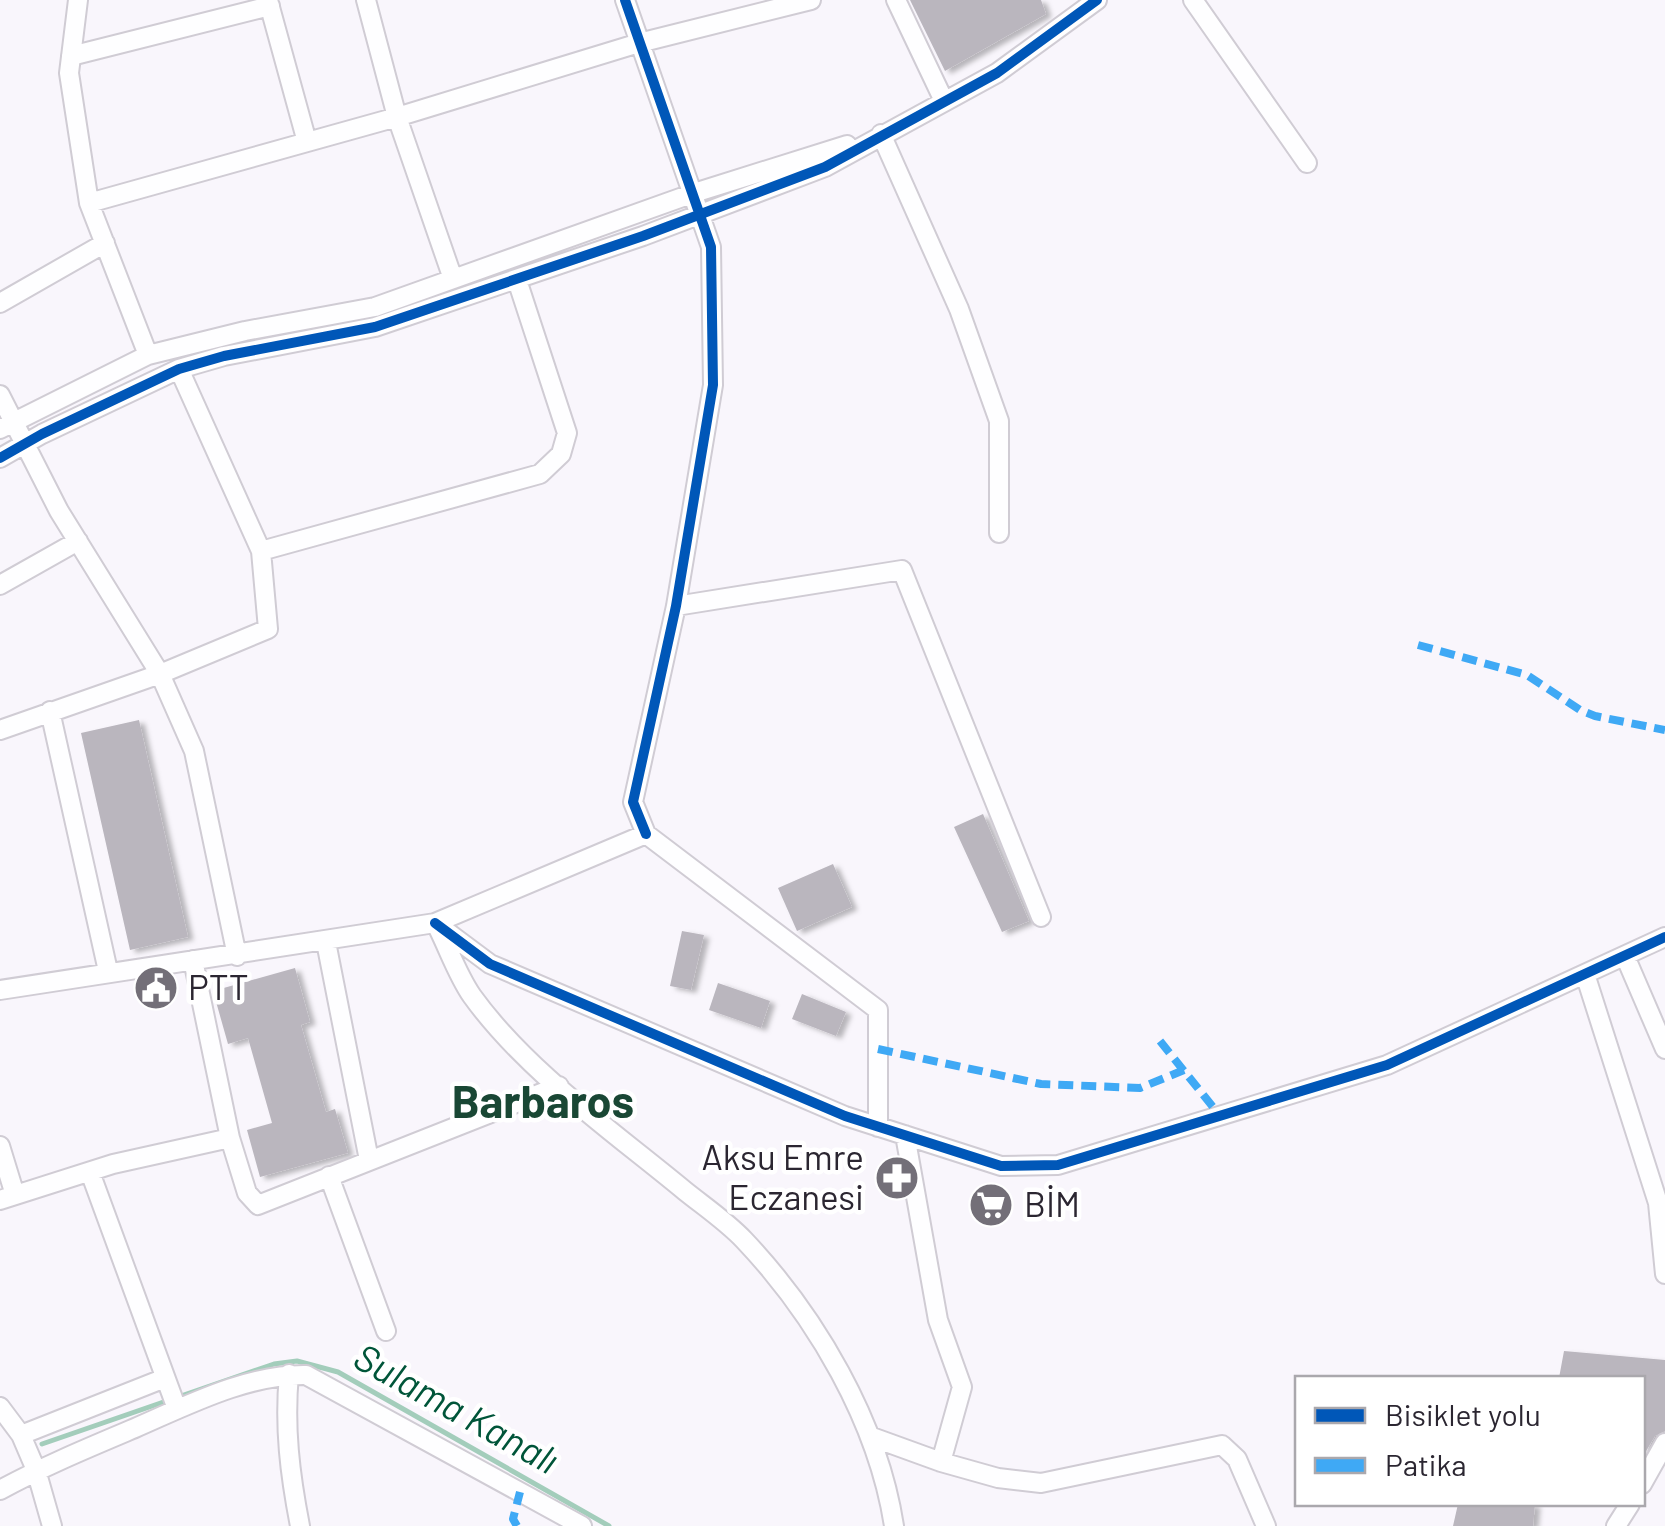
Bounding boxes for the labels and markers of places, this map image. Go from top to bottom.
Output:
public building icon: PTT [133,965,179,1011]
place label: PTT [188,965,249,1007]
place label: Aksu Emre Eczanesi [701,1135,864,1217]
pharmacy icon: Aksu Emre Eczanesi [874,1155,920,1201]
supermarket icon: BİM [968,1182,1014,1228]
place label: BİM [1024,1182,1080,1224]

